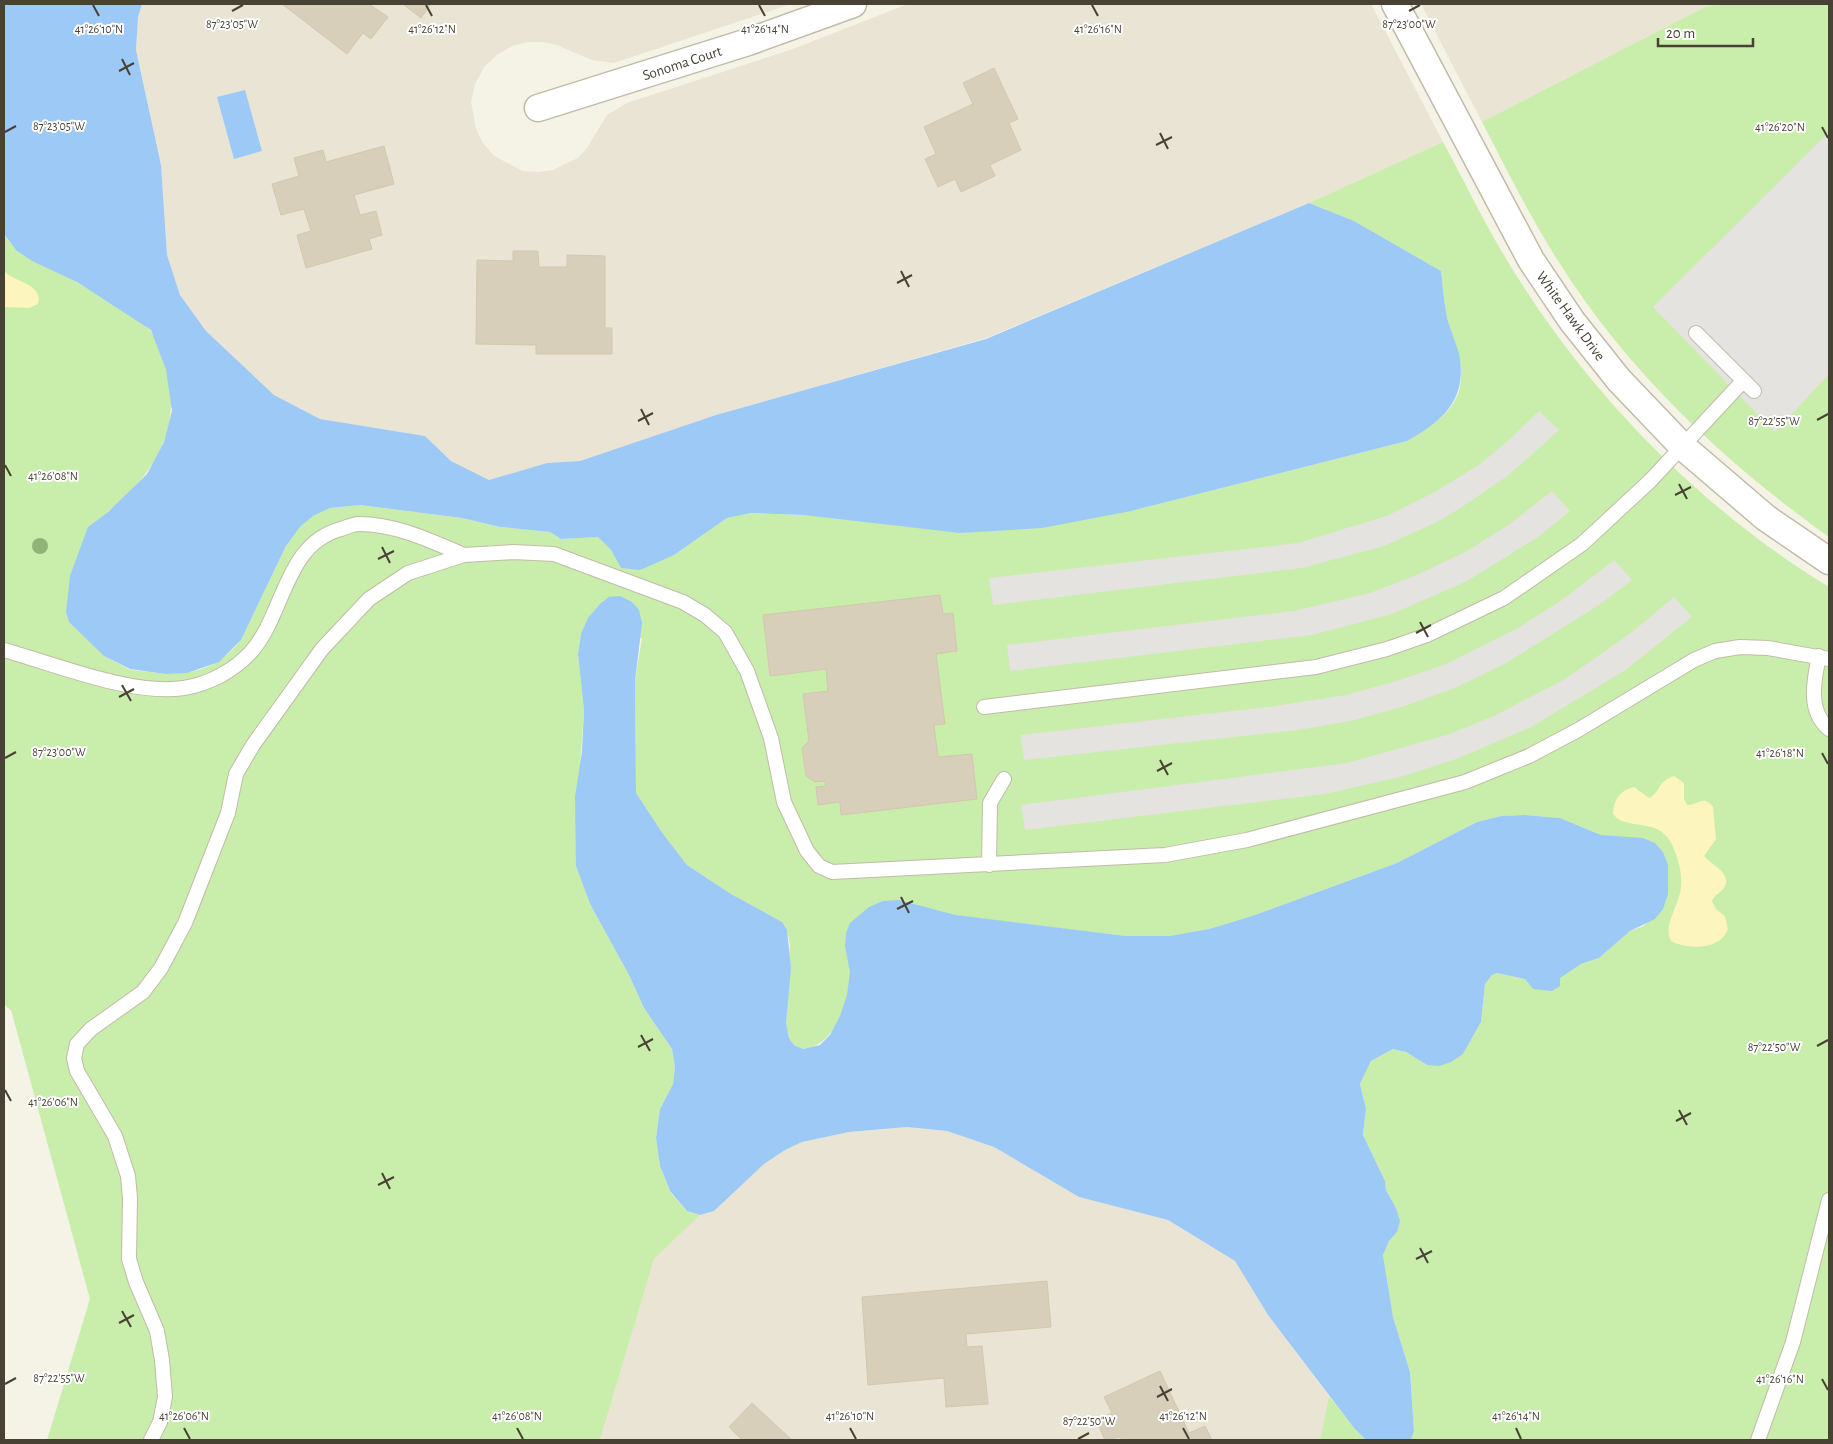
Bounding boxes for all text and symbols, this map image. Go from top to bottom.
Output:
scale bar [1658,15,1753,47]
text: 87°23'05"W [206,18,258,30]
text: 87°23'00"W [1382,18,1436,30]
text: 41°26'10"N [75,23,123,35]
text: 41°26'12"N [408,23,456,35]
text: 41°26'14"N [741,23,789,35]
text: 41°26'16"N [1074,23,1122,35]
text: 20 m [1666,26,1695,41]
street label: Sonoma Court [641,44,724,83]
text: 87°23'05"W [33,120,85,132]
text: 41°26'20"N [1755,121,1805,133]
street label: White Hawk Drive [1533,269,1608,364]
text: 87°22'55"W [1748,415,1800,427]
text: 41°26'08"N [28,470,78,482]
text: 87°23'00"W [32,746,86,758]
text: 41°26'18"N [1756,747,1804,759]
text: 87°22'50"W [1748,1041,1801,1053]
text: 41°26'06"N [28,1096,78,1108]
text: 87°22'55"W [33,1372,85,1384]
text: 41°26'16"N [1756,1373,1804,1385]
text: 41°26'06"N [159,1410,209,1422]
text: 41°26'08"N [492,1410,542,1422]
text: 41°26'10"N [826,1410,874,1422]
text: 41°26'12"N [1159,1410,1207,1422]
text: 41°26'14"N [1492,1410,1540,1422]
text: 87°22'50"W [1063,1415,1116,1427]

